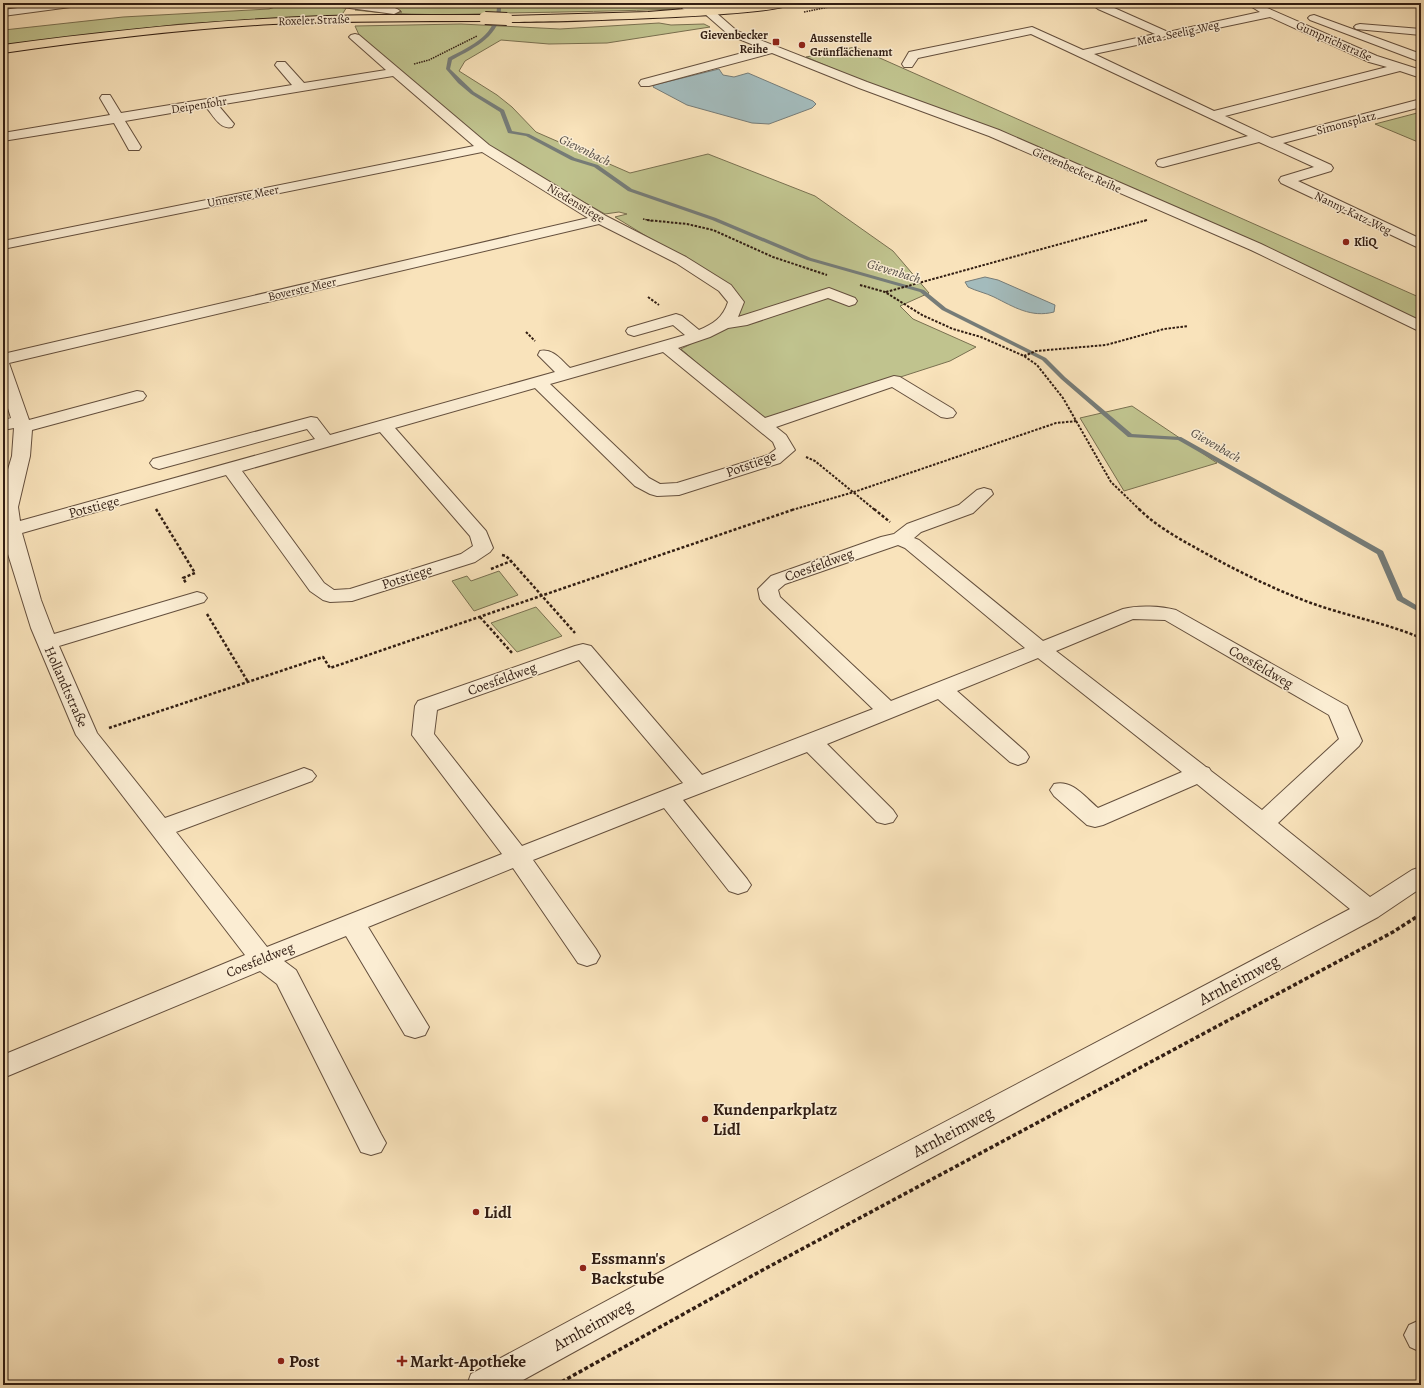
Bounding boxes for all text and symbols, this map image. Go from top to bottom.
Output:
street label: Roxeler Straße [278,11,350,29]
street label: Meta-Seelig-Weg [1135,16,1221,50]
street label: Gumprichstraße [1294,17,1374,65]
place label: Gievenbecker Reihe [700,27,768,57]
place label: Aussenstelle Grünflächenamt [809,30,893,60]
marker: Gievenbecker Reihe [771,37,781,47]
marker: Aussenstelle Grünflächenamt [797,40,807,50]
street label: Deipenfohr [170,93,228,117]
street label: Simonsplatz [1314,107,1378,139]
water label: Gievenbach [556,130,614,170]
street label: Gievenbecker Reihe [1030,143,1124,197]
street label: Niedenstiege [544,180,608,226]
street label: Unnerste Meer [206,181,281,211]
street label: Nanny-Katz-Weg [1312,187,1394,239]
place label: KliQ [1354,234,1379,250]
marker: KliQ [1341,237,1351,247]
water label: Gievenbach [865,255,923,287]
street label: Boverste Meer [266,273,338,305]
water label: Gievenbach [1188,424,1244,466]
street label: Potstiege [723,446,779,482]
street label: Potstiege [66,491,122,523]
street label: Coesfeldweg [782,544,856,586]
street label: Potstiege [379,560,435,594]
street label: Coesfeldweg [1225,641,1297,693]
street label: Hollandtstraße [40,643,92,731]
street label: Coesfeldweg [465,658,539,700]
street label: Coesfeldweg [223,938,297,982]
street label: Arnheimweg [1194,949,1284,1011]
place label: Kundenparkplatz Lidl [713,1098,838,1141]
street label: Arnheimweg [908,1101,998,1163]
marker: Kundenparkplatz Lidl [700,1114,710,1124]
place label: Lidl [484,1201,512,1224]
marker: Lidl [471,1207,481,1217]
place label: Essmann's Backstube [591,1247,666,1290]
marker: Essmann's Backstube [578,1263,588,1273]
street label: Arnheimweg [548,1293,638,1357]
place label: Post [289,1350,320,1373]
place label: Markt-Apotheke [410,1350,526,1373]
marker: Post [276,1356,286,1366]
marker: Markt-Apotheke [397,1356,407,1366]

